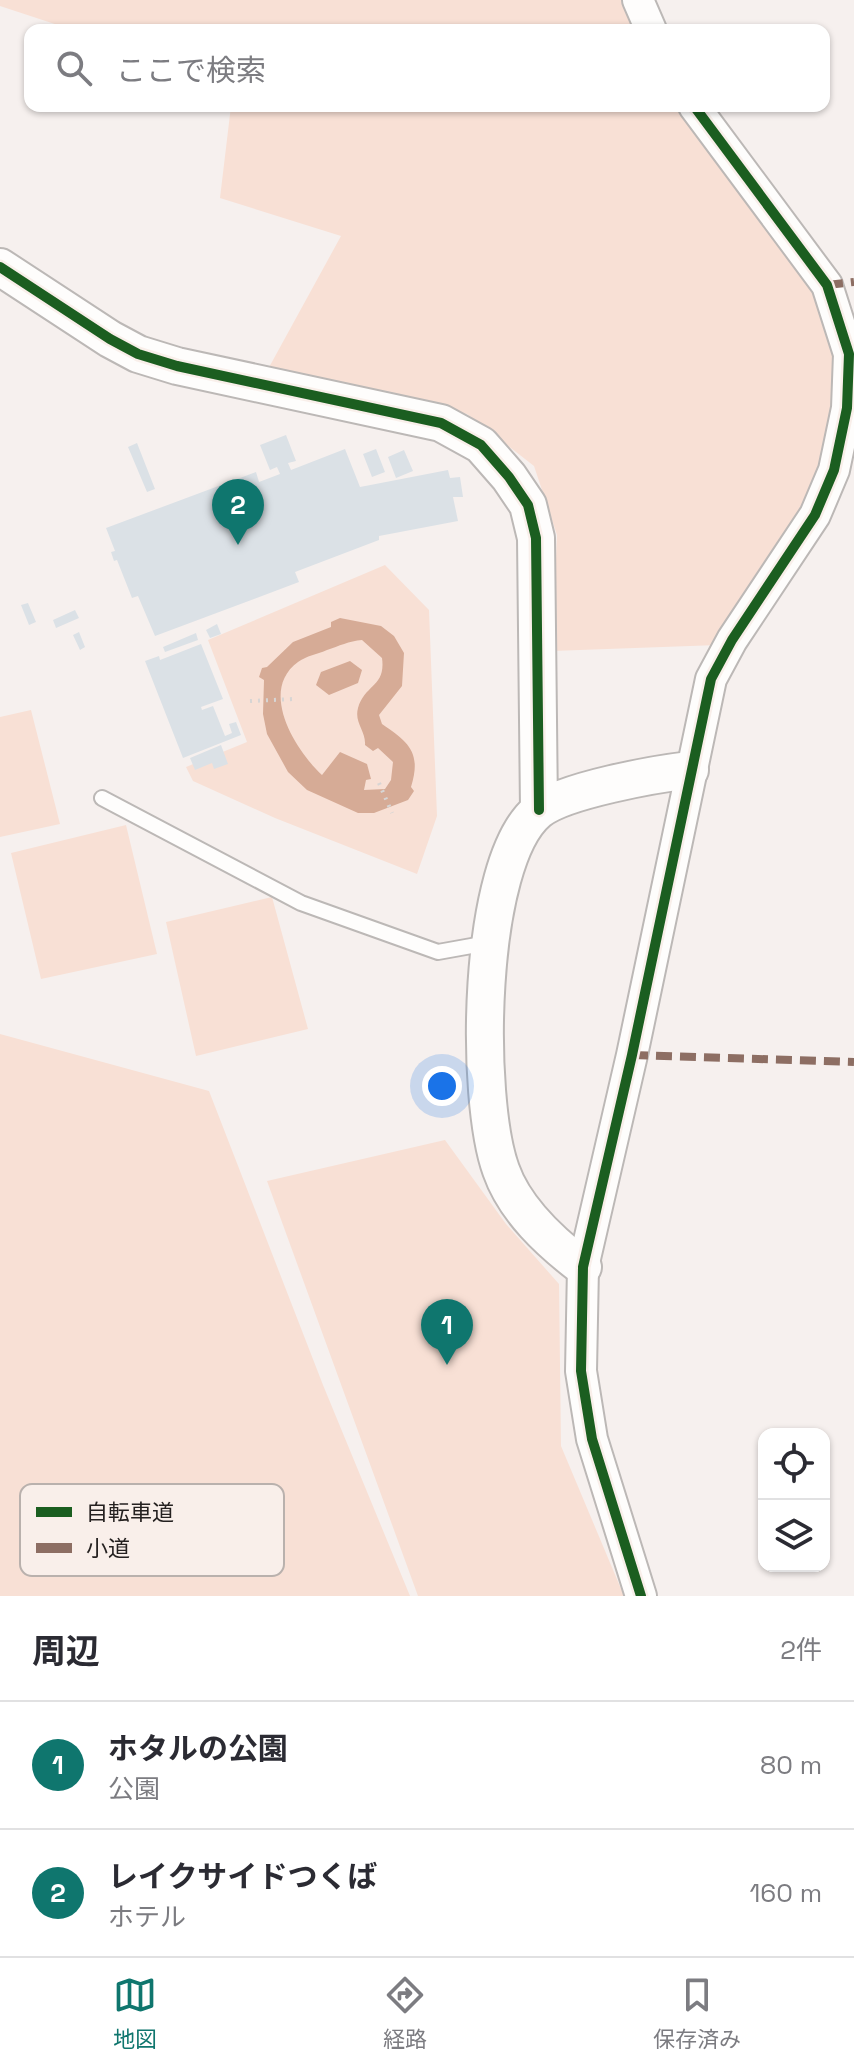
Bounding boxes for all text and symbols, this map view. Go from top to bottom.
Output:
search box [24,24,830,112]
icon: search [52,46,96,90]
text: ここで検索 [116,51,266,90]
pin: 2 [212,479,264,545]
your location [422,1066,462,1106]
pin: 1 [421,1299,473,1365]
map controls [758,1428,830,1572]
button: locate [758,1428,830,1500]
legend [20,1484,284,1576]
text: 自転車道 [86,1498,174,1526]
button: layers [758,1500,830,1572]
text: 小道 [86,1534,130,1562]
text: 周辺 [32,1630,100,1673]
text: 2件 [780,1633,822,1667]
text: ホタルの公園 [108,1729,288,1768]
text: 1 [52,1748,64,1782]
text: 80 m [760,1748,822,1782]
text: 公園 [108,1772,160,1806]
text: レイクサイドつくば [108,1857,377,1896]
text: 2 [50,1876,66,1910]
text: 160 m [750,1876,822,1910]
text: ホテル [108,1900,186,1934]
tab: 地図 [113,1973,157,2053]
tab: 経路 [383,1973,427,2053]
tab: 保存済み [653,1973,741,2053]

